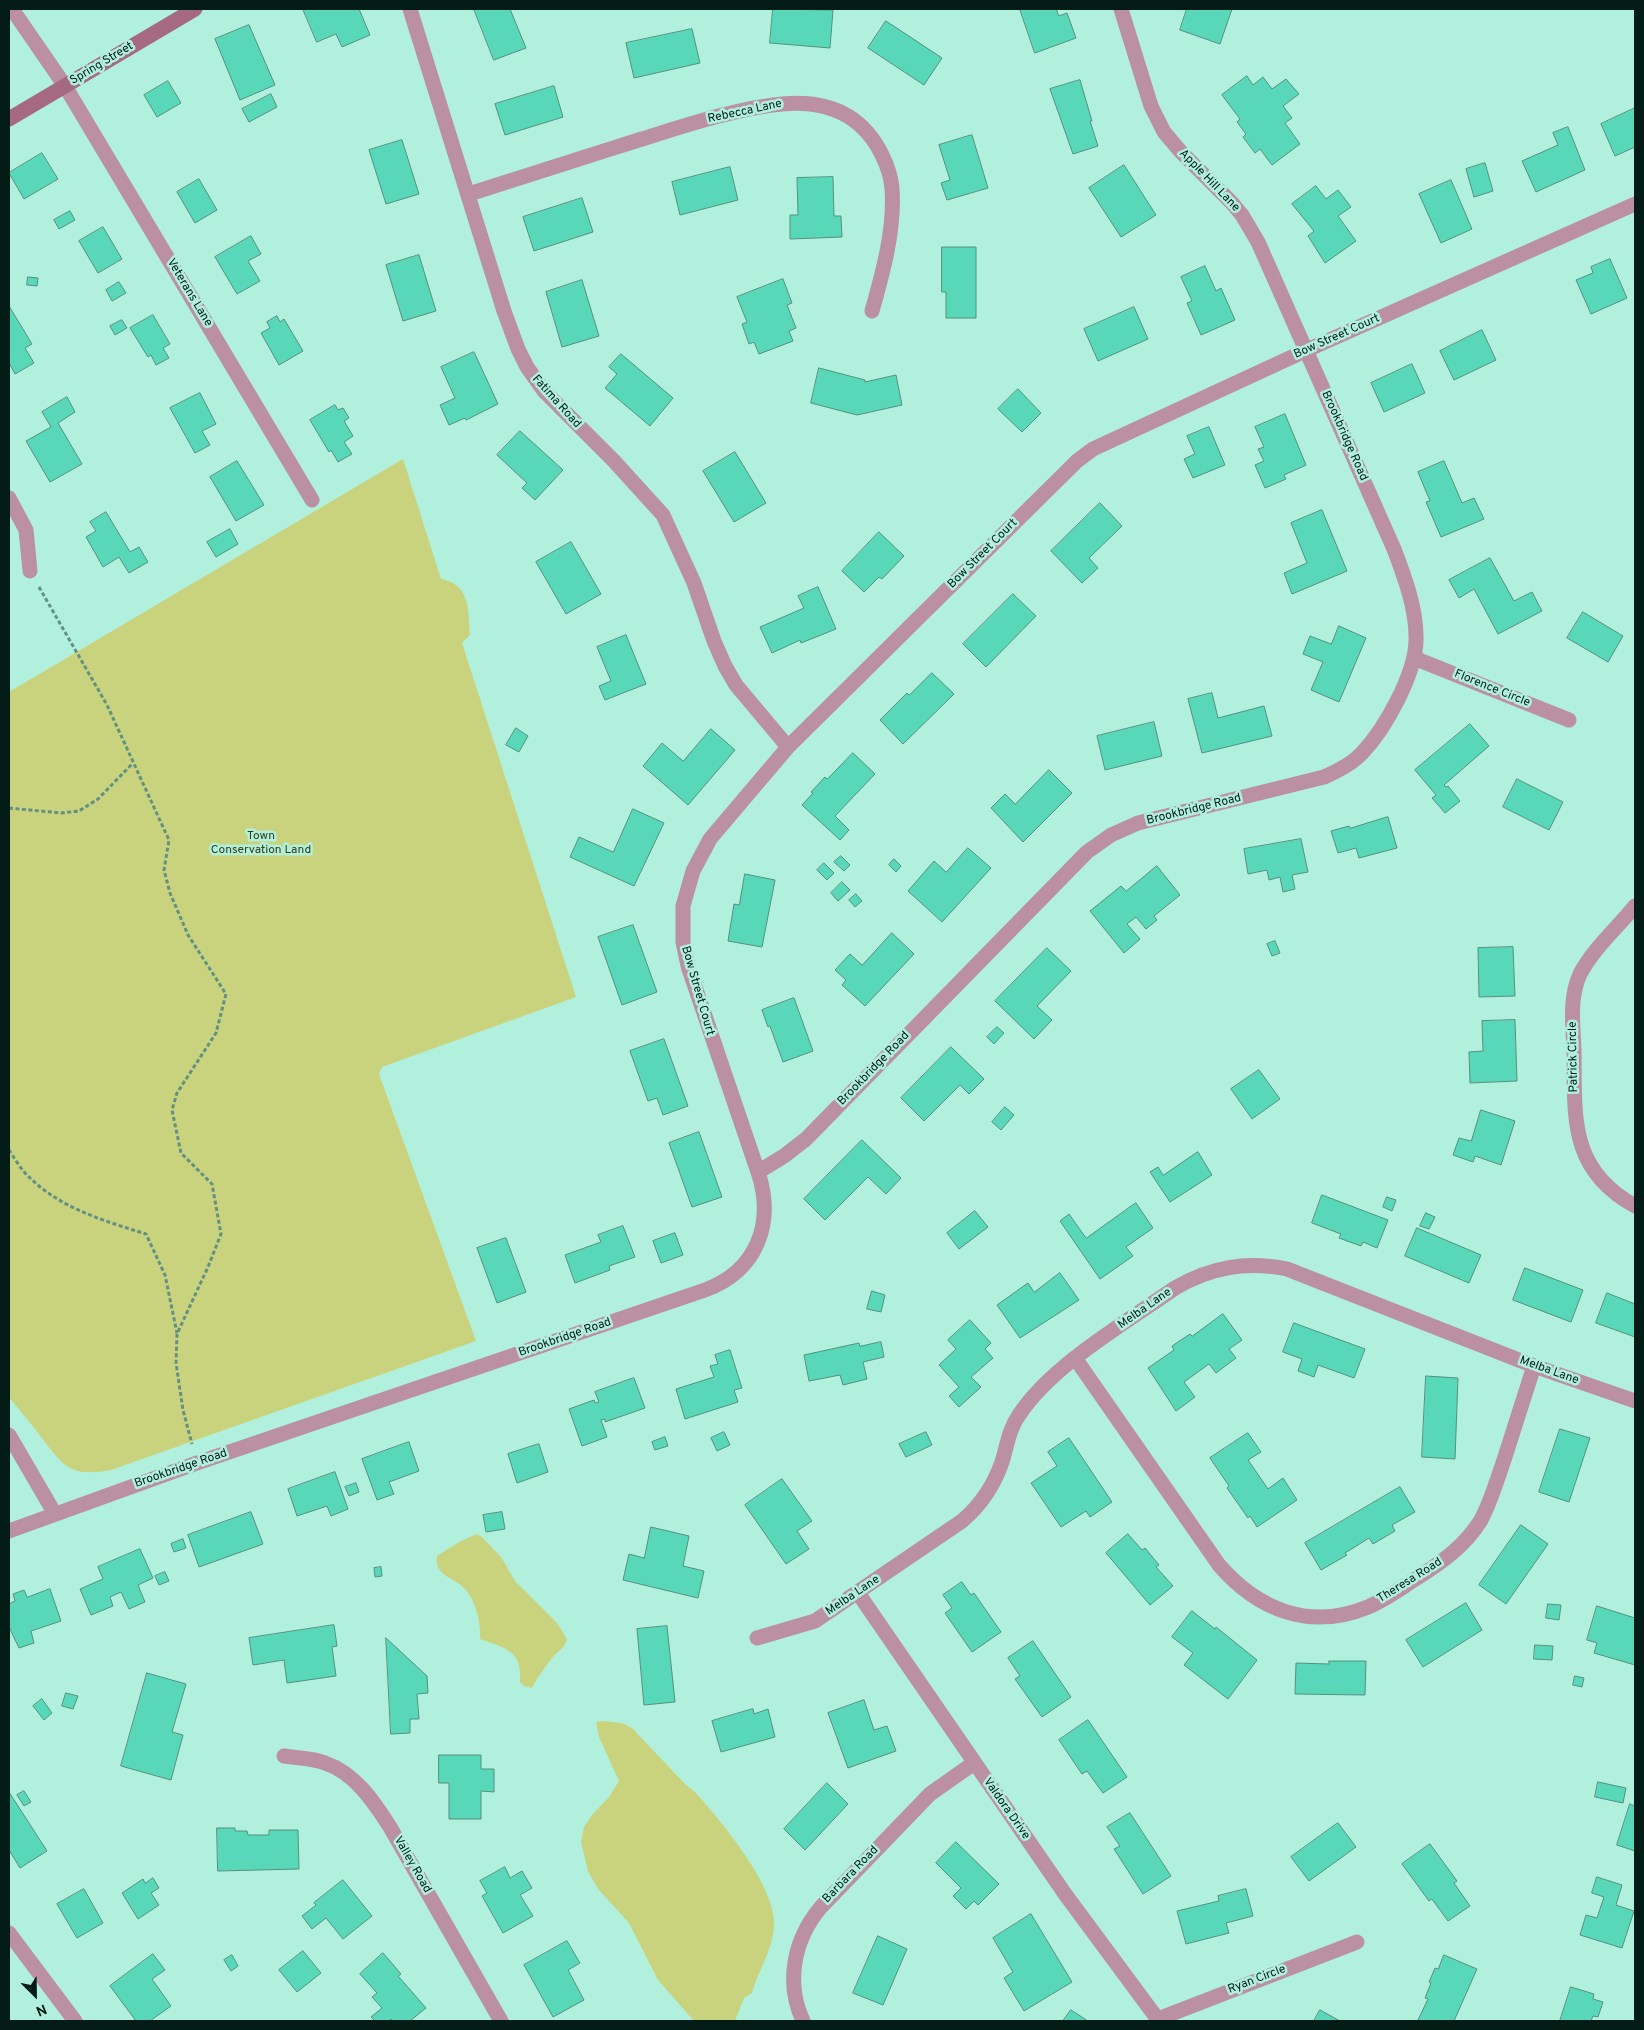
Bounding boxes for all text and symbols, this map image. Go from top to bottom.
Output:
street label: Spring Street [68,40,136,88]
street label: Rebecca Lane [707,97,783,127]
street label: Apple Hill Lane [1176,147,1242,215]
street label: Veterans Lane [163,256,215,330]
street label: Bow Street Court [1292,312,1382,362]
street label: Fatima Road [528,373,584,431]
street label: Brookbridge Road [1318,389,1370,483]
street label: Bow Street Court [945,516,1021,592]
street label: Florence Circle [1452,667,1532,711]
street label: Brookbridge Road [1145,791,1243,829]
park label: Town Conservation Land [211,830,311,858]
street label: Bow Street Court [677,945,717,1037]
street label: Patrick Circle [1566,1021,1582,1093]
street label: Brookbridge Road [835,1029,913,1109]
street label: Melba Lane [1116,1285,1174,1333]
street label: Brookbridge Road [517,1315,613,1361]
street label: Melba Lane [1517,1354,1581,1388]
street label: Brookbridge Road [133,1446,229,1492]
street label: Theresa Road [1375,1555,1445,1607]
street label: Melba Lane [823,1573,883,1619]
street label: Valdora Drive [980,1775,1032,1843]
street label: Valley Road [390,1834,434,1896]
street label: Barbara Road [820,1843,882,1907]
street label: Ryan Circle [1226,1962,1288,1998]
north arrow [10,1970,60,2020]
text: N [33,1999,49,2019]

